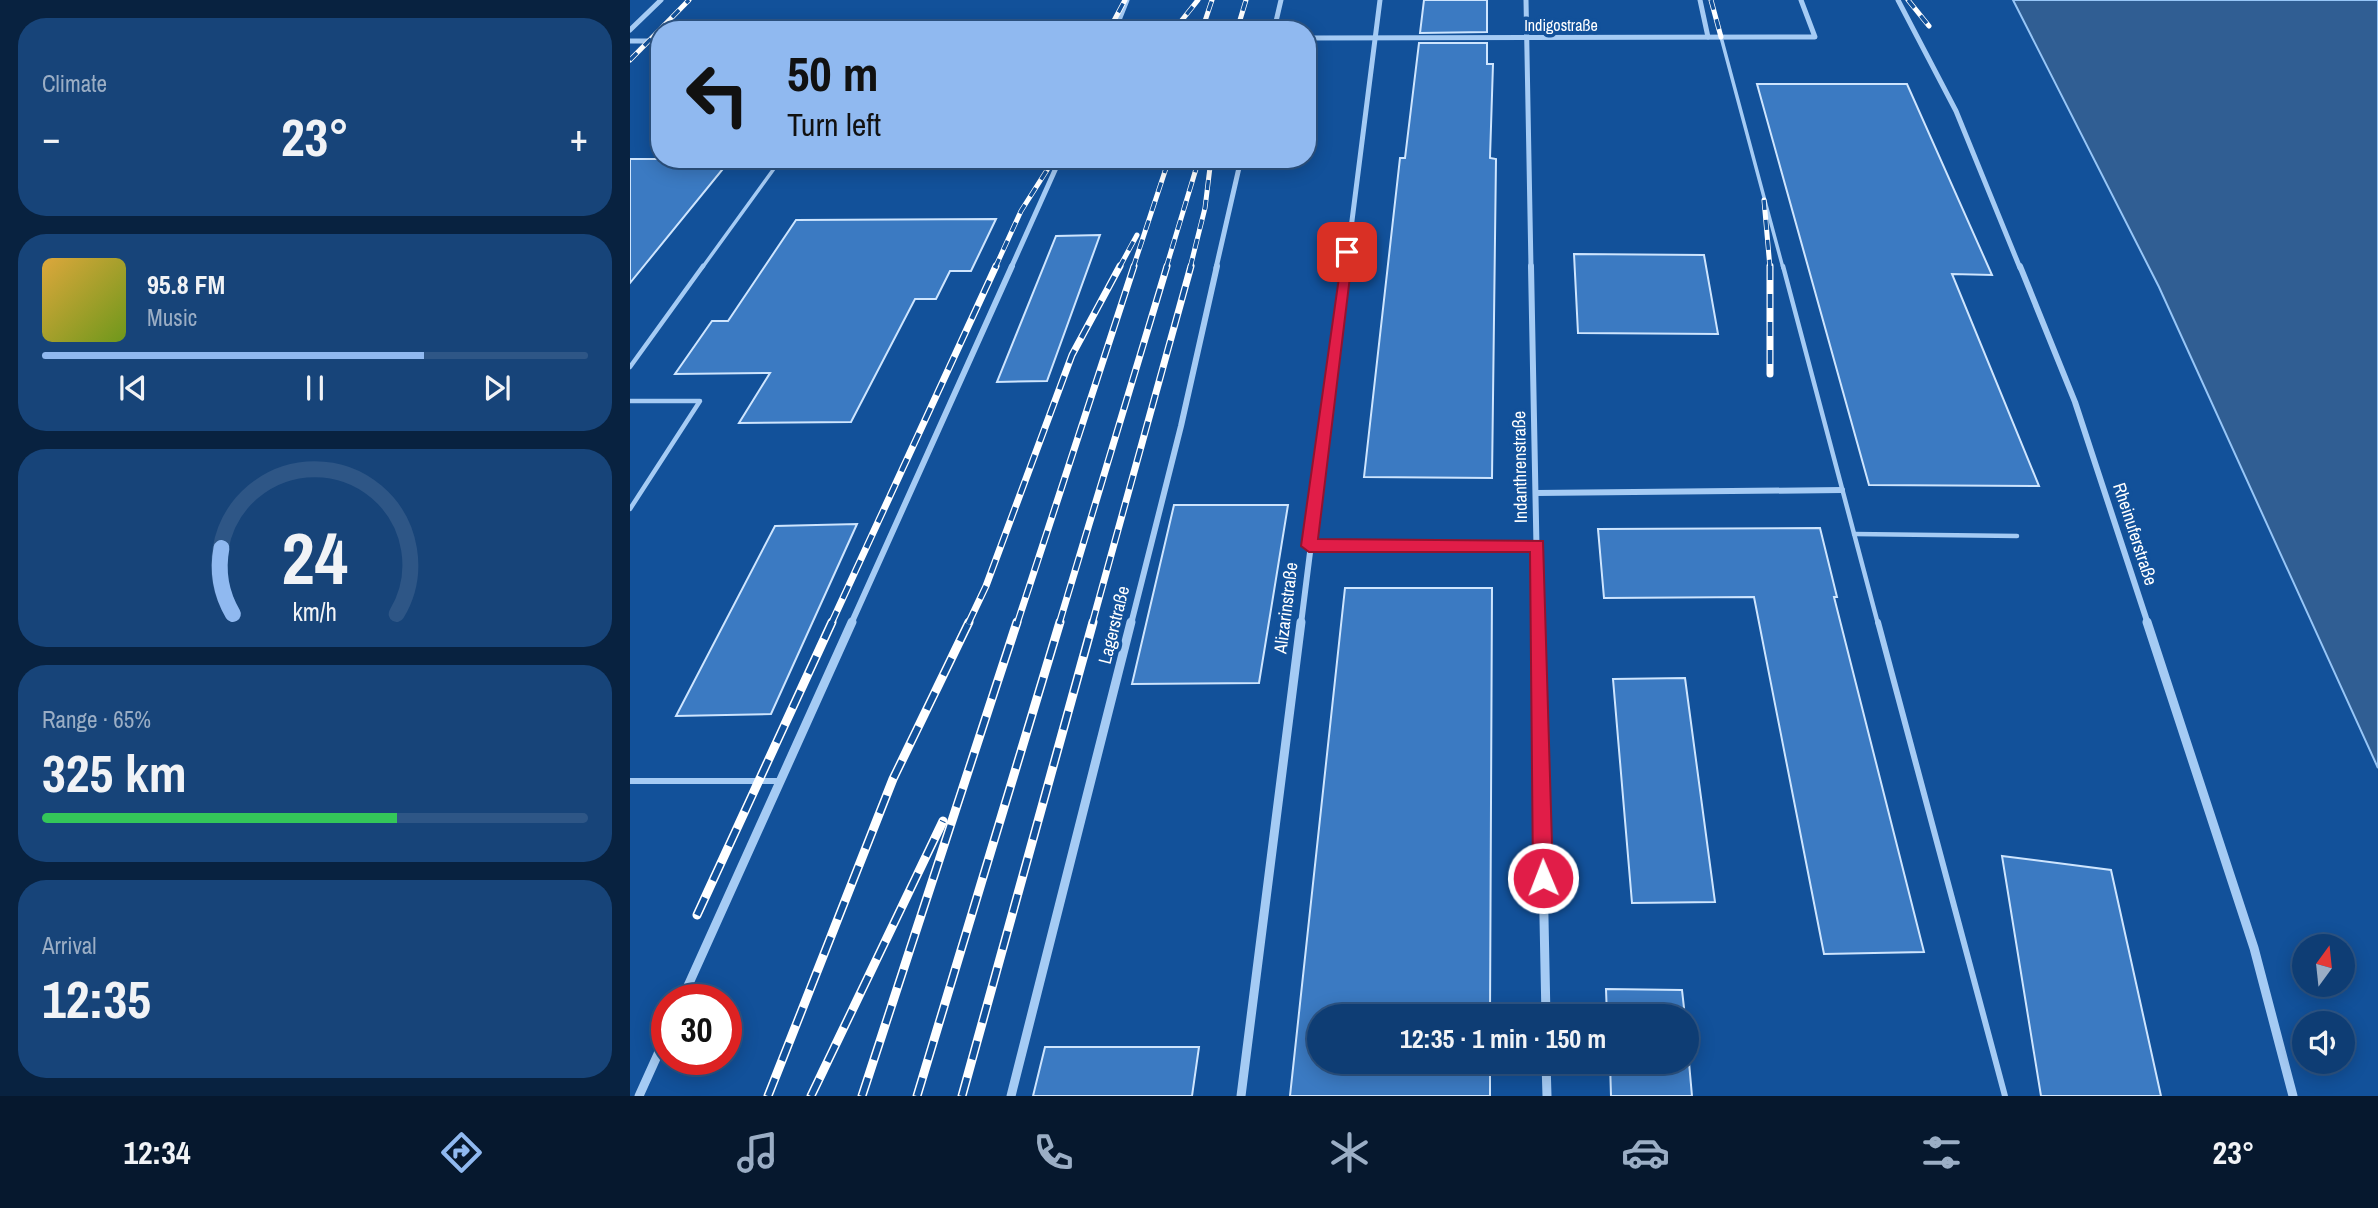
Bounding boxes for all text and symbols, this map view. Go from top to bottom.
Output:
street label: Indigostraße [1524,14,1598,36]
text: 50 m [787,40,879,106]
icon: left [672,49,763,140]
text: Climate [42,68,107,99]
text: 23° [281,102,349,172]
text: Turn left [787,103,881,146]
text: − [42,112,60,163]
text: + [570,112,588,163]
pin [1317,222,1377,282]
icon: arrive [1328,233,1366,271]
text: 95.8 FM [147,267,225,302]
text: Music [147,302,197,333]
icon: previous [114,369,152,407]
icon: pause [296,369,334,407]
icon: next [478,369,516,407]
street label: Indanthrenstraße [1506,411,1533,523]
street label: Rheinuferstraße [2107,479,2164,588]
text: 24 [282,509,348,607]
street label: Alizarinstraße [1267,561,1304,656]
street label: Lagerstraße [1092,583,1135,667]
text: km/h [293,595,337,629]
text: Range · 65% [42,704,151,735]
text: 325 km [42,738,187,808]
position arrow [1506,841,1580,915]
text: Arrival [42,930,97,961]
north arrow [2292,934,2356,998]
map controls [2292,934,2355,1074]
text: 12:35 [42,964,151,1034]
speed limit sign: 30 [651,984,742,1075]
button: sound [2292,1011,2355,1074]
text: 12:35 · 1 min · 150 m [1400,1021,1606,1056]
icon: directions [437,1128,486,1177]
icon: music [733,1128,782,1177]
icon: phone [1029,1128,1078,1177]
icon: climate [1325,1128,1374,1177]
icon: car [1621,1128,1670,1177]
icon: filters [1917,1128,1966,1177]
text: 12:34 [123,1131,191,1174]
text: 23° [2213,1131,2255,1174]

